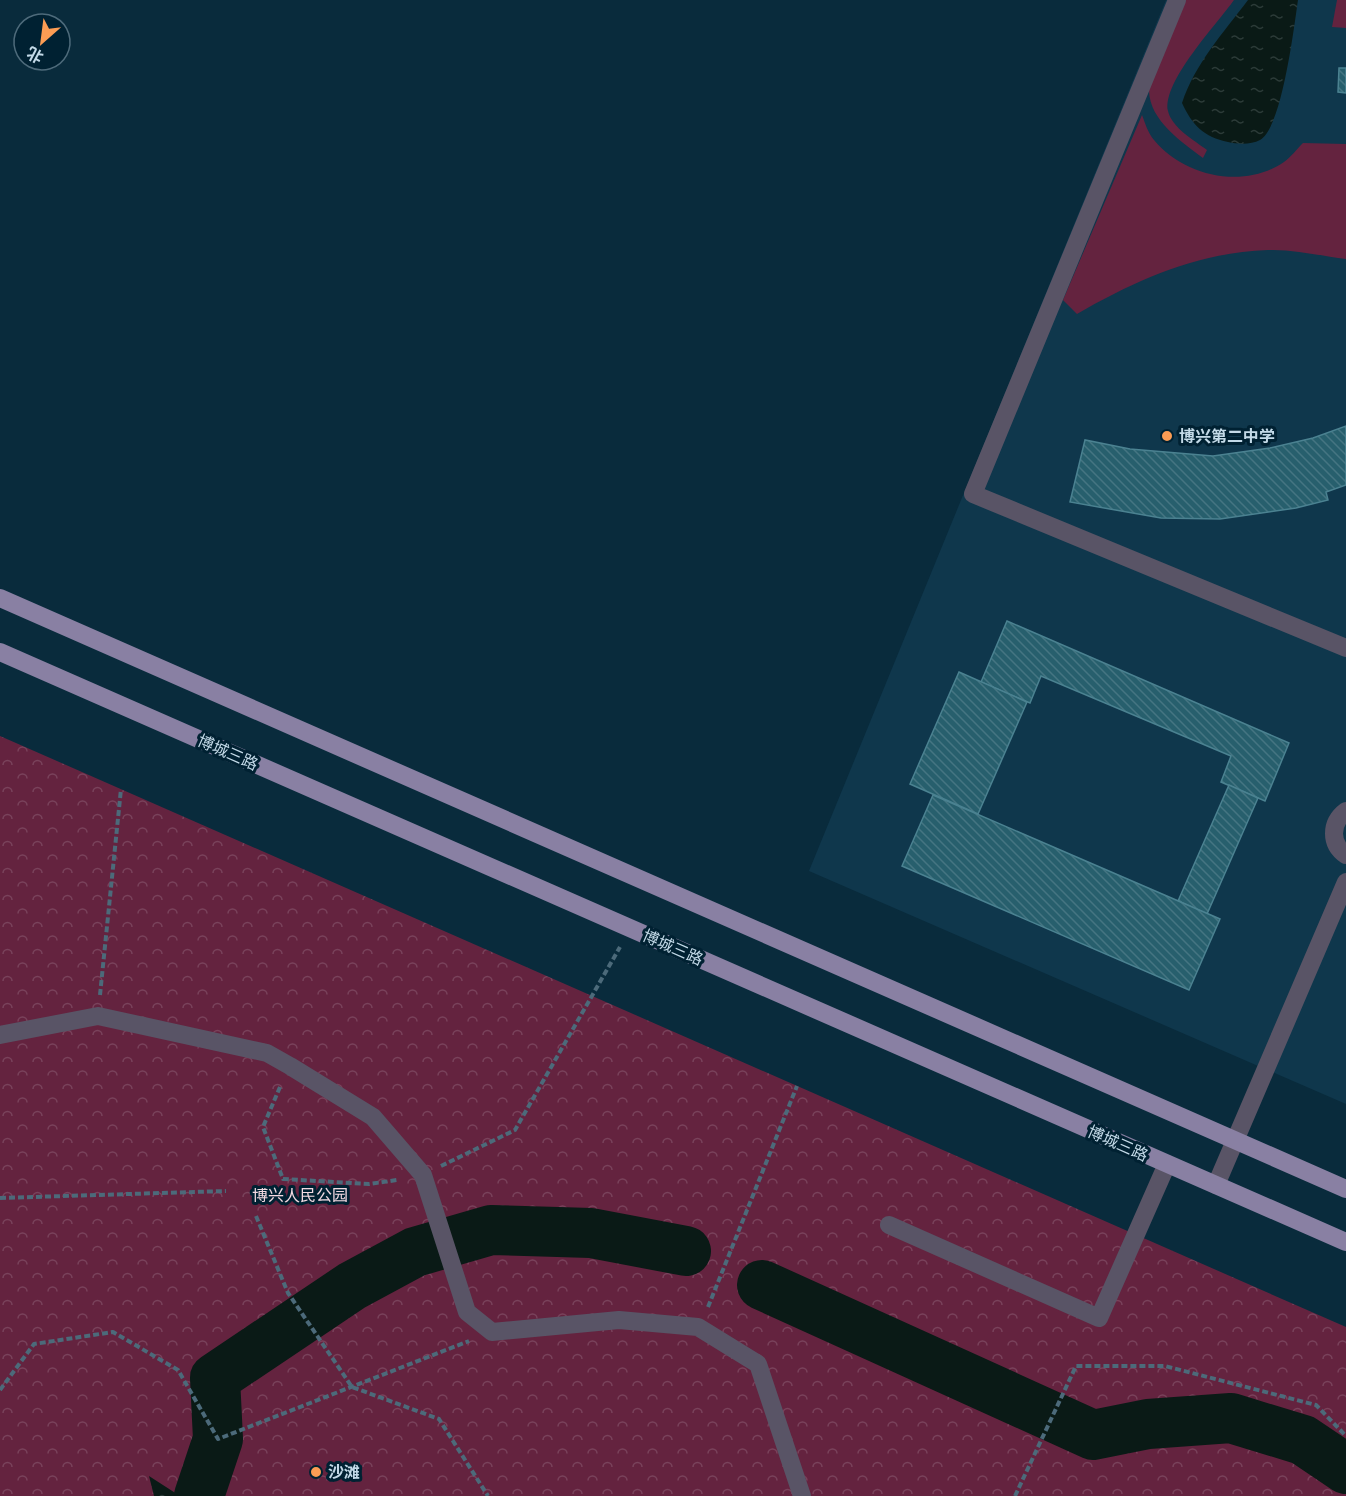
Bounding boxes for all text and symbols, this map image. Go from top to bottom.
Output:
north arrow [12,12,72,72]
text: 北 [23,42,47,69]
place label: 博兴第二中学 [1179,425,1275,447]
marker: 博兴第二中学 [1160,429,1174,443]
street label: 博城三路 [194,729,262,775]
street label: 博城三路 [639,924,707,970]
street label: 博城三路 [1084,1120,1152,1166]
park label: 博兴人民公园 [252,1184,348,1206]
place label: 沙滩 [328,1461,360,1483]
marker: 沙滩 [309,1465,323,1479]

